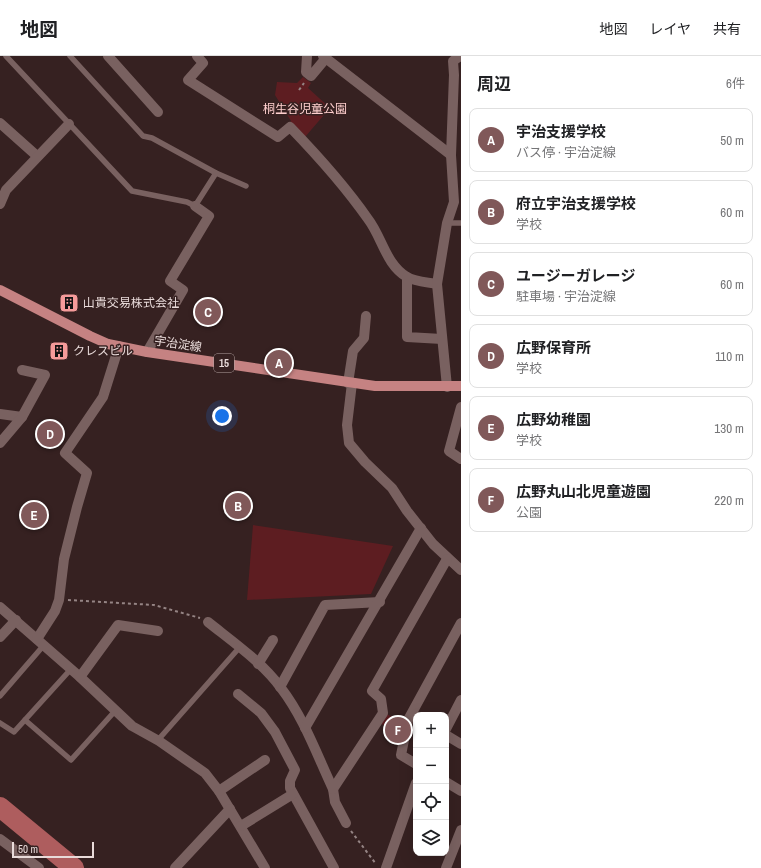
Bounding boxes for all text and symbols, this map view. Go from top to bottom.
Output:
text: 地図 [20,16,58,42]
text: 地図 [599,20,627,38]
text: レイヤ [649,20,691,38]
text: 共有 [713,20,741,38]
text: 周辺 [477,72,511,95]
text: 6件 [726,75,745,92]
park label: 桐生谷児童公園 [263,101,347,117]
text: 宇治支援学校 [516,121,606,142]
text: A [487,132,495,149]
text: 50 m [720,132,744,149]
text: バス停 · 宇治淀線 [516,144,616,161]
text: 府立宇治支援学校 [516,193,636,214]
text: B [487,204,495,221]
text: 60 m [720,204,744,221]
text: 学校 [516,216,542,233]
text: ユージーガレージ [516,265,635,286]
text: C [487,276,495,293]
text: 60 m [720,276,744,293]
text: 駐車場 · 宇治淀線 [516,288,616,305]
building icon: 山貴交易株式会社 [58,292,80,314]
place label: 山貴交易株式会社 [83,295,179,311]
pin: C [195,297,221,327]
street label: 宇治淀線 [153,333,203,355]
text: 広野保育所 [516,337,591,358]
building icon: クレスビル [48,340,70,362]
place label: クレスビル [73,343,133,359]
pin: A [266,348,292,378]
text: D [487,348,495,365]
text: 110 m [715,348,744,365]
road number: 15 [214,354,234,372]
text: 学校 [516,360,542,377]
your location [212,406,232,426]
text: 広野幼稚園 [516,409,591,430]
pin: D [37,419,63,449]
text: E [487,420,495,437]
text: 130 m [714,420,744,437]
text: 学校 [516,432,542,449]
text: 広野丸山北児童遊園 [516,481,651,502]
pin: B [225,491,251,521]
text: F [488,492,494,509]
text: 220 m [714,492,744,509]
pin: E [21,500,47,530]
text: 公園 [516,504,542,521]
map controls [413,712,449,856]
button: + [413,712,449,748]
pin: F [385,715,411,745]
button: − [413,748,449,784]
button: locate [413,784,449,820]
button: layers [413,820,449,856]
scale bar [12,840,94,859]
text: 50 m [18,842,38,856]

